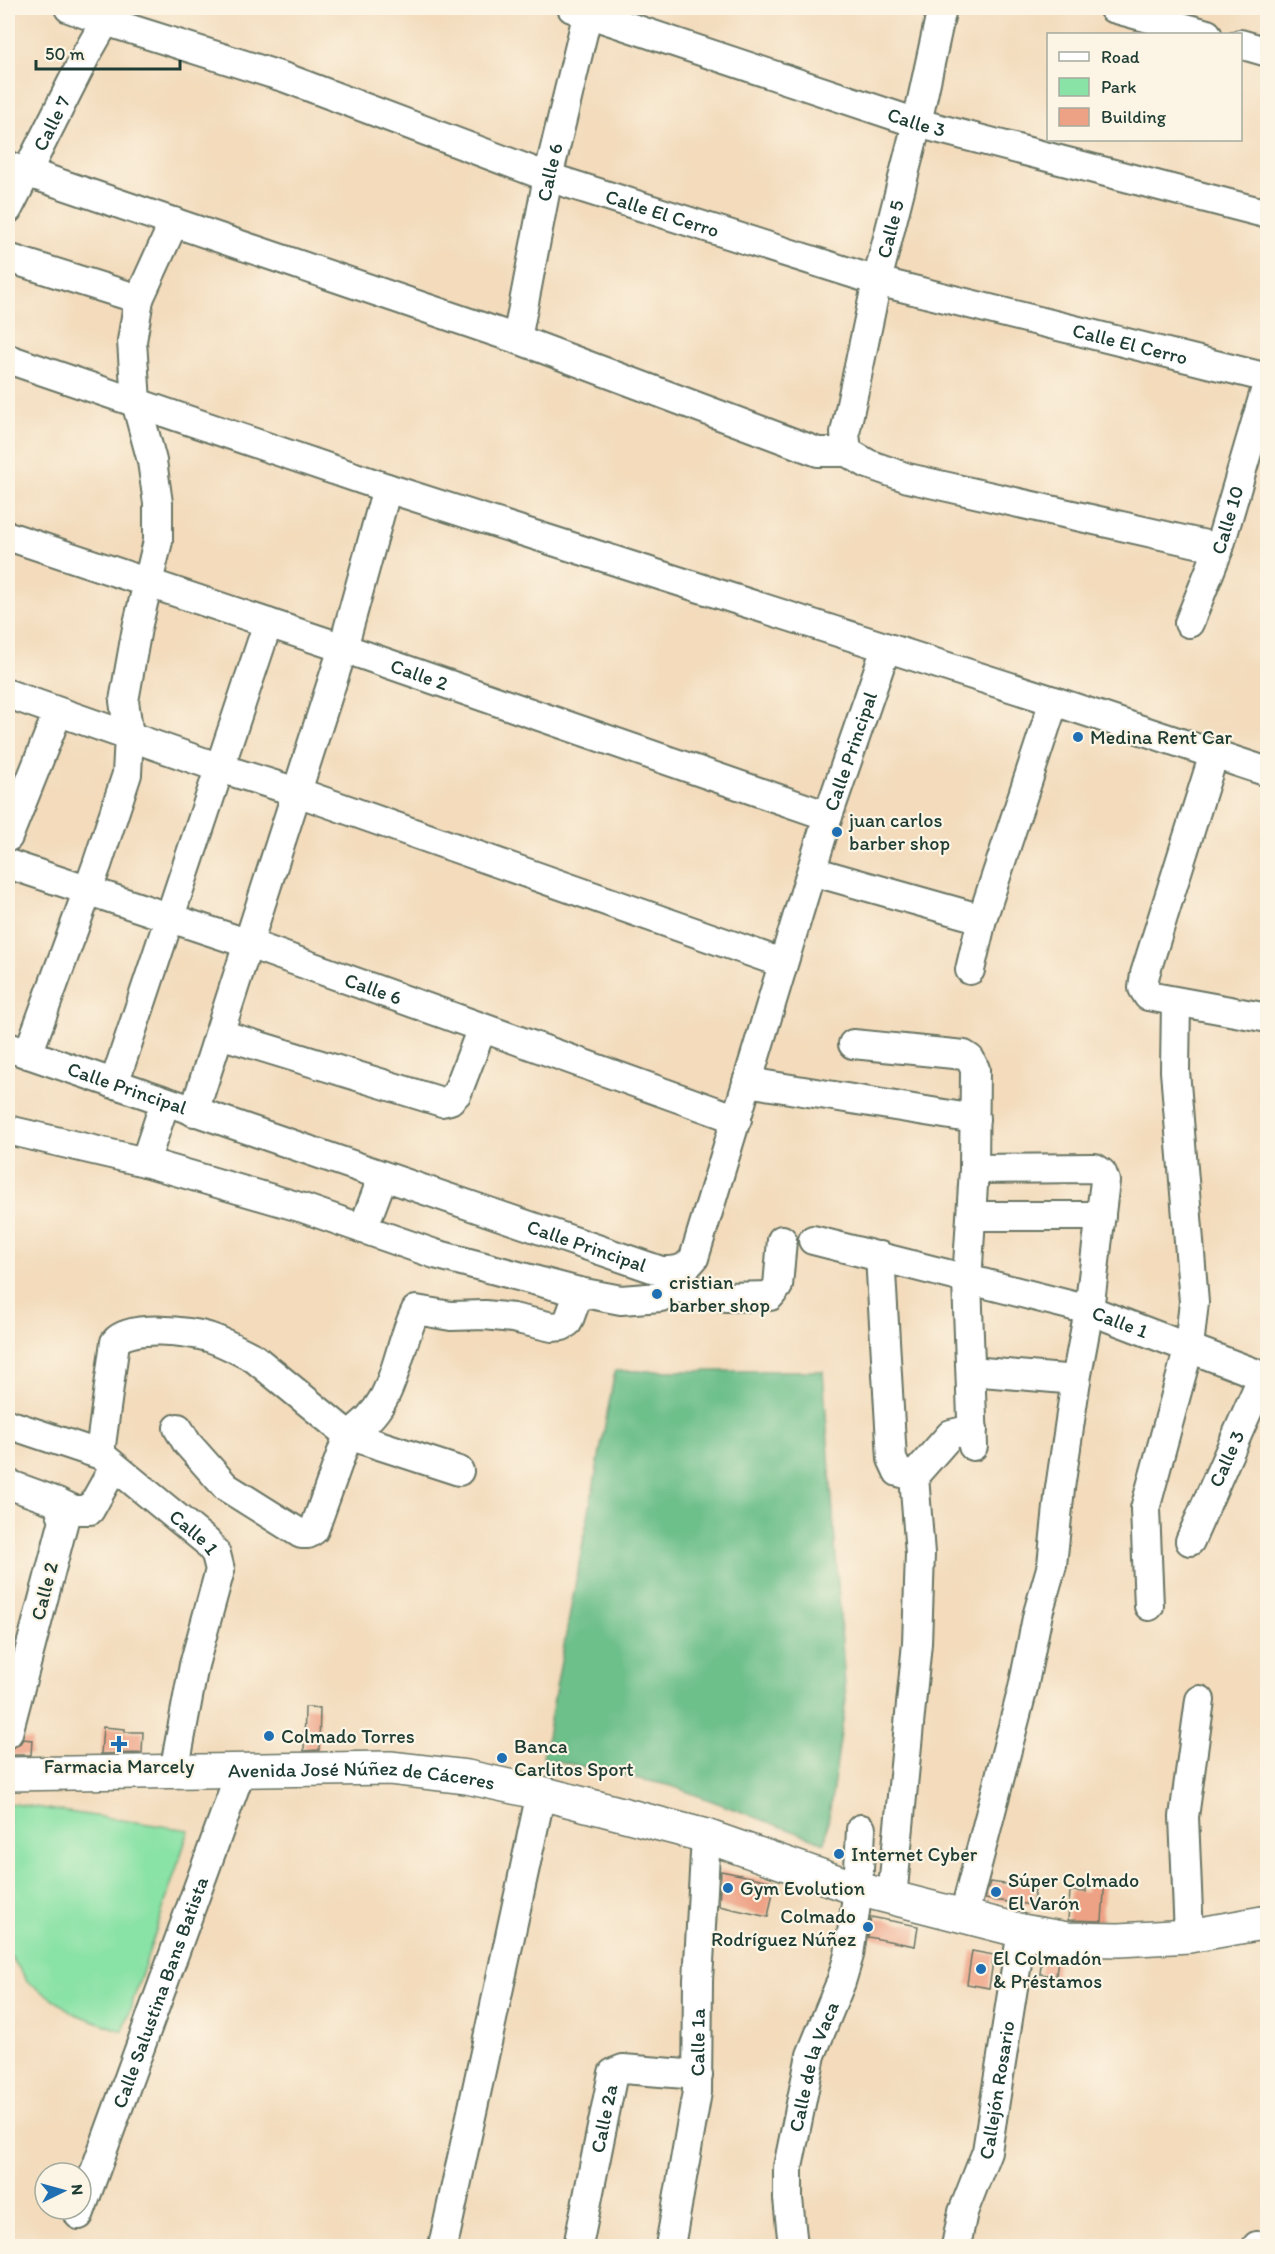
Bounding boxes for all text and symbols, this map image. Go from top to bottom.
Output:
scale bar [36,33,180,71]
legend [1047,33,1242,141]
text: 50 m [45,43,85,65]
text: Road [1101,46,1140,68]
text: Park [1101,76,1136,98]
street label: Calle 7 [27,92,75,155]
street label: Calle 3 [884,102,948,142]
text: Building [1101,106,1167,128]
street label: Calle 6 [532,140,568,203]
street label: Calle El Cerro [602,184,722,242]
street label: Calle 5 [871,197,909,261]
street label: Calle El Cerro [1070,318,1190,370]
street label: Calle 10 [1206,483,1249,557]
street label: Calle 2 [387,653,452,696]
street label: Calle Principal [819,688,882,814]
place label: Medina Rent Car [1090,725,1233,749]
marker: Medina Rent Car [1071,730,1085,744]
place label: juan carlos barber shop [848,808,950,855]
marker: juan carlos barber shop [830,825,844,839]
street label: Calle 6 [341,967,405,1010]
street label: Calle Principal [64,1056,190,1120]
street label: Calle Principal [524,1214,650,1277]
place label: cristian barber shop [669,1270,770,1317]
marker: cristian barber shop [650,1287,664,1301]
street label: Calle 1 [1089,1300,1151,1343]
street label: Calle 3 [1203,1427,1249,1491]
street label: Calle 1 [165,1504,224,1559]
street label: Calle 2 [25,1559,63,1623]
place label: Colmado Torres [281,1724,415,1748]
marker: Colmado Torres [262,1729,276,1743]
place label: Banca Carlitos Sport [514,1734,634,1781]
marker: Farmacia Marcely [112,1737,126,1751]
marker: Banca Carlitos Sport [495,1751,509,1765]
place label: Farmacia Marcely [44,1754,195,1778]
street label: Avenida José Núñez de Cáceres [228,1756,497,1795]
place label: Internet Cyber [851,1842,978,1866]
marker: Internet Cyber [832,1847,846,1861]
place label: Súper Colmado El Varón [1008,1868,1139,1915]
street label: Calle Salustina Bans Batista [107,1873,213,2111]
place label: Gym Evolution [740,1876,865,1900]
marker: Gym Evolution [721,1881,735,1895]
marker: Súper Colmado El Varón [989,1885,1003,1899]
place label: Colmado Rodríguez Núñez [711,1904,856,1951]
marker: Colmado Rodríguez Núñez [861,1920,875,1934]
place label: El Colmadón & Préstamos [993,1946,1102,1993]
marker: El Colmadón & Préstamos [974,1962,988,1976]
street label: Calle de la Vaca [783,1997,844,2134]
street label: Calle 1a [685,2007,710,2077]
street label: Callejón Rosario [973,2019,1020,2163]
street label: Calle 2a [585,2082,623,2155]
north arrow [33,2161,93,2221]
text: N [68,2184,87,2196]

